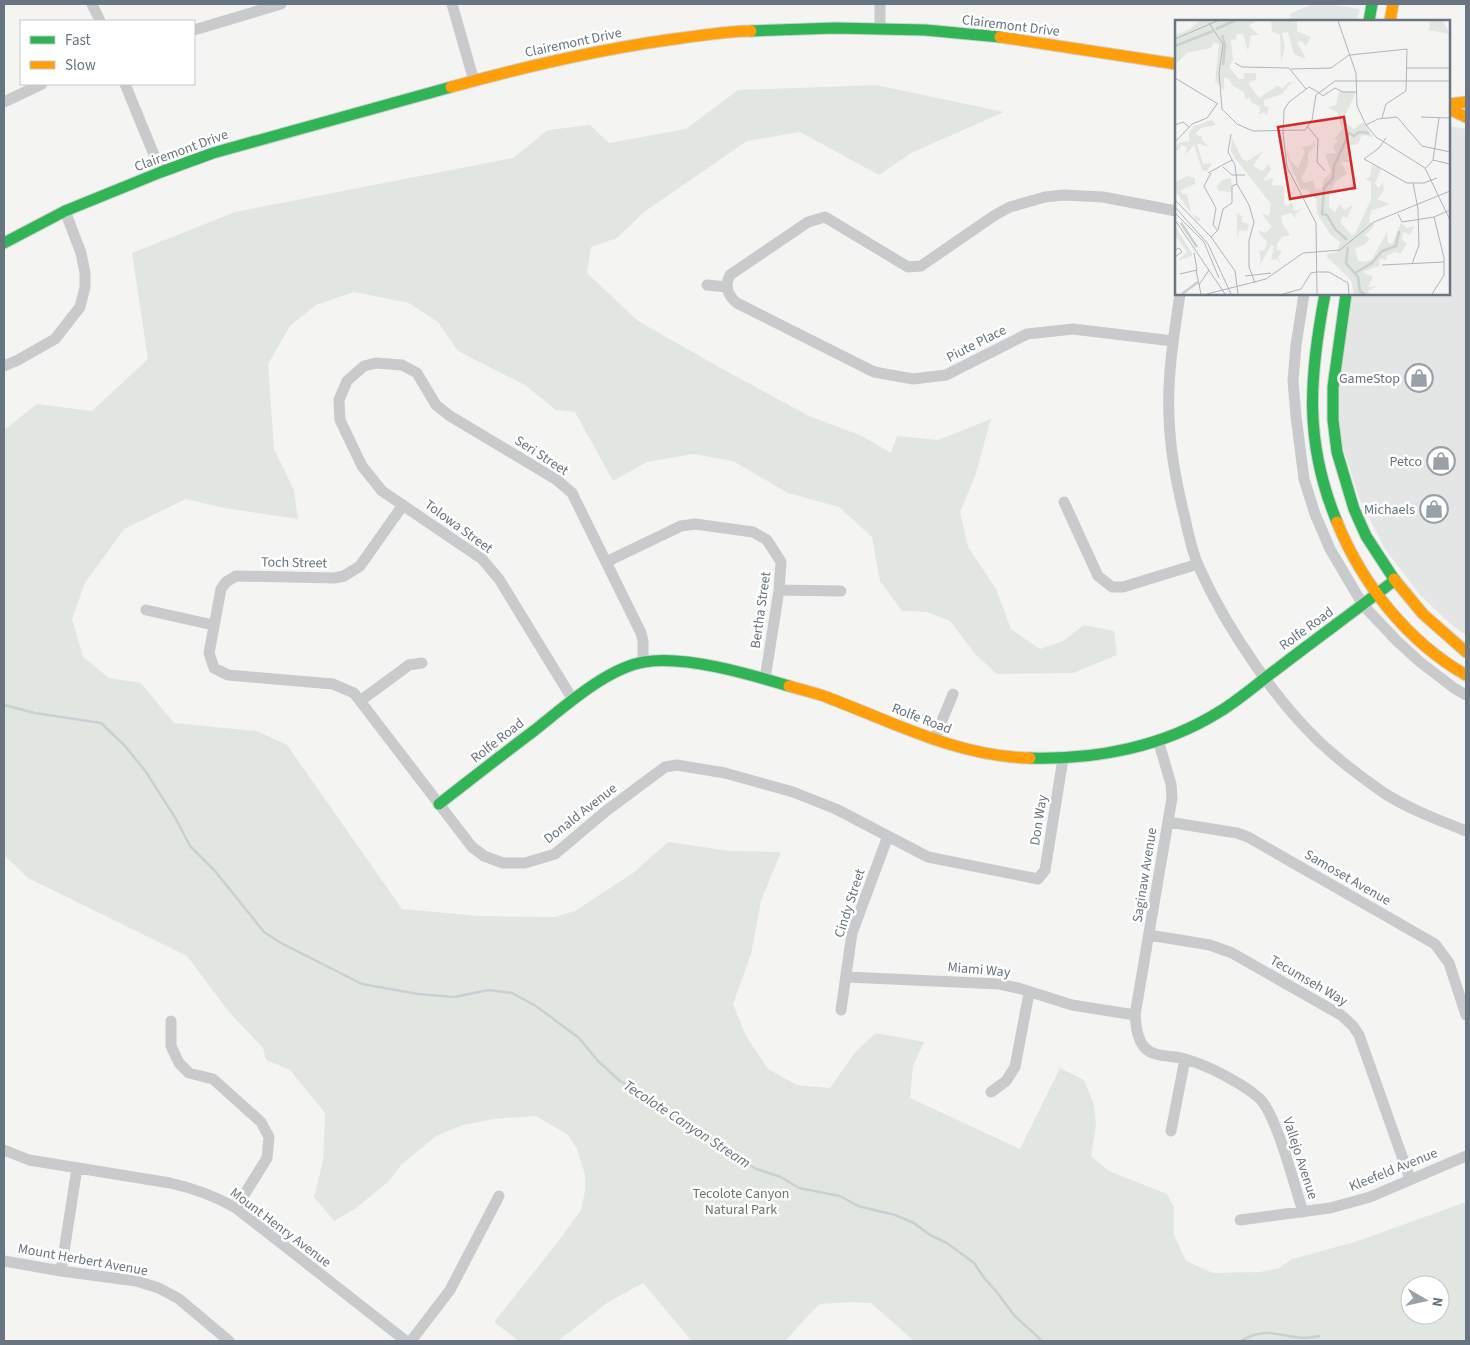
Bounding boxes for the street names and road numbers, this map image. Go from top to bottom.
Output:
street label: Clairemont Drive [961,10,1061,42]
street label: Clairemont Drive [523,23,623,63]
street label: Clairemont Drive [132,125,231,177]
street label: Piute Place [943,320,1010,368]
street label: Seri Street [511,431,573,481]
street label: Tolowa Street [420,495,497,559]
street label: Toch Street [261,552,327,574]
street label: Bertha Street [746,570,776,650]
street label: Rolfe Road [1275,602,1338,655]
street label: Rolfe Road [889,698,955,740]
street label: Rolfe Road [467,714,528,768]
street label: Donald Avenue [540,779,622,849]
street label: Don Way [1025,793,1053,847]
street label: Saginaw Avenue [1128,826,1162,924]
street label: Samoset Avenue [1300,845,1395,911]
street label: Cindy Street [829,866,871,940]
street label: Tecumseh Way [1266,951,1351,1011]
street label: Miami Way [947,957,1012,983]
street label: Vallejo Avenue [1277,1115,1323,1202]
street label: Kleefeld Avenue [1346,1143,1441,1197]
street label: Mount Henry Avenue [226,1183,335,1273]
street label: Mount Herbert Avenue [16,1239,149,1281]

